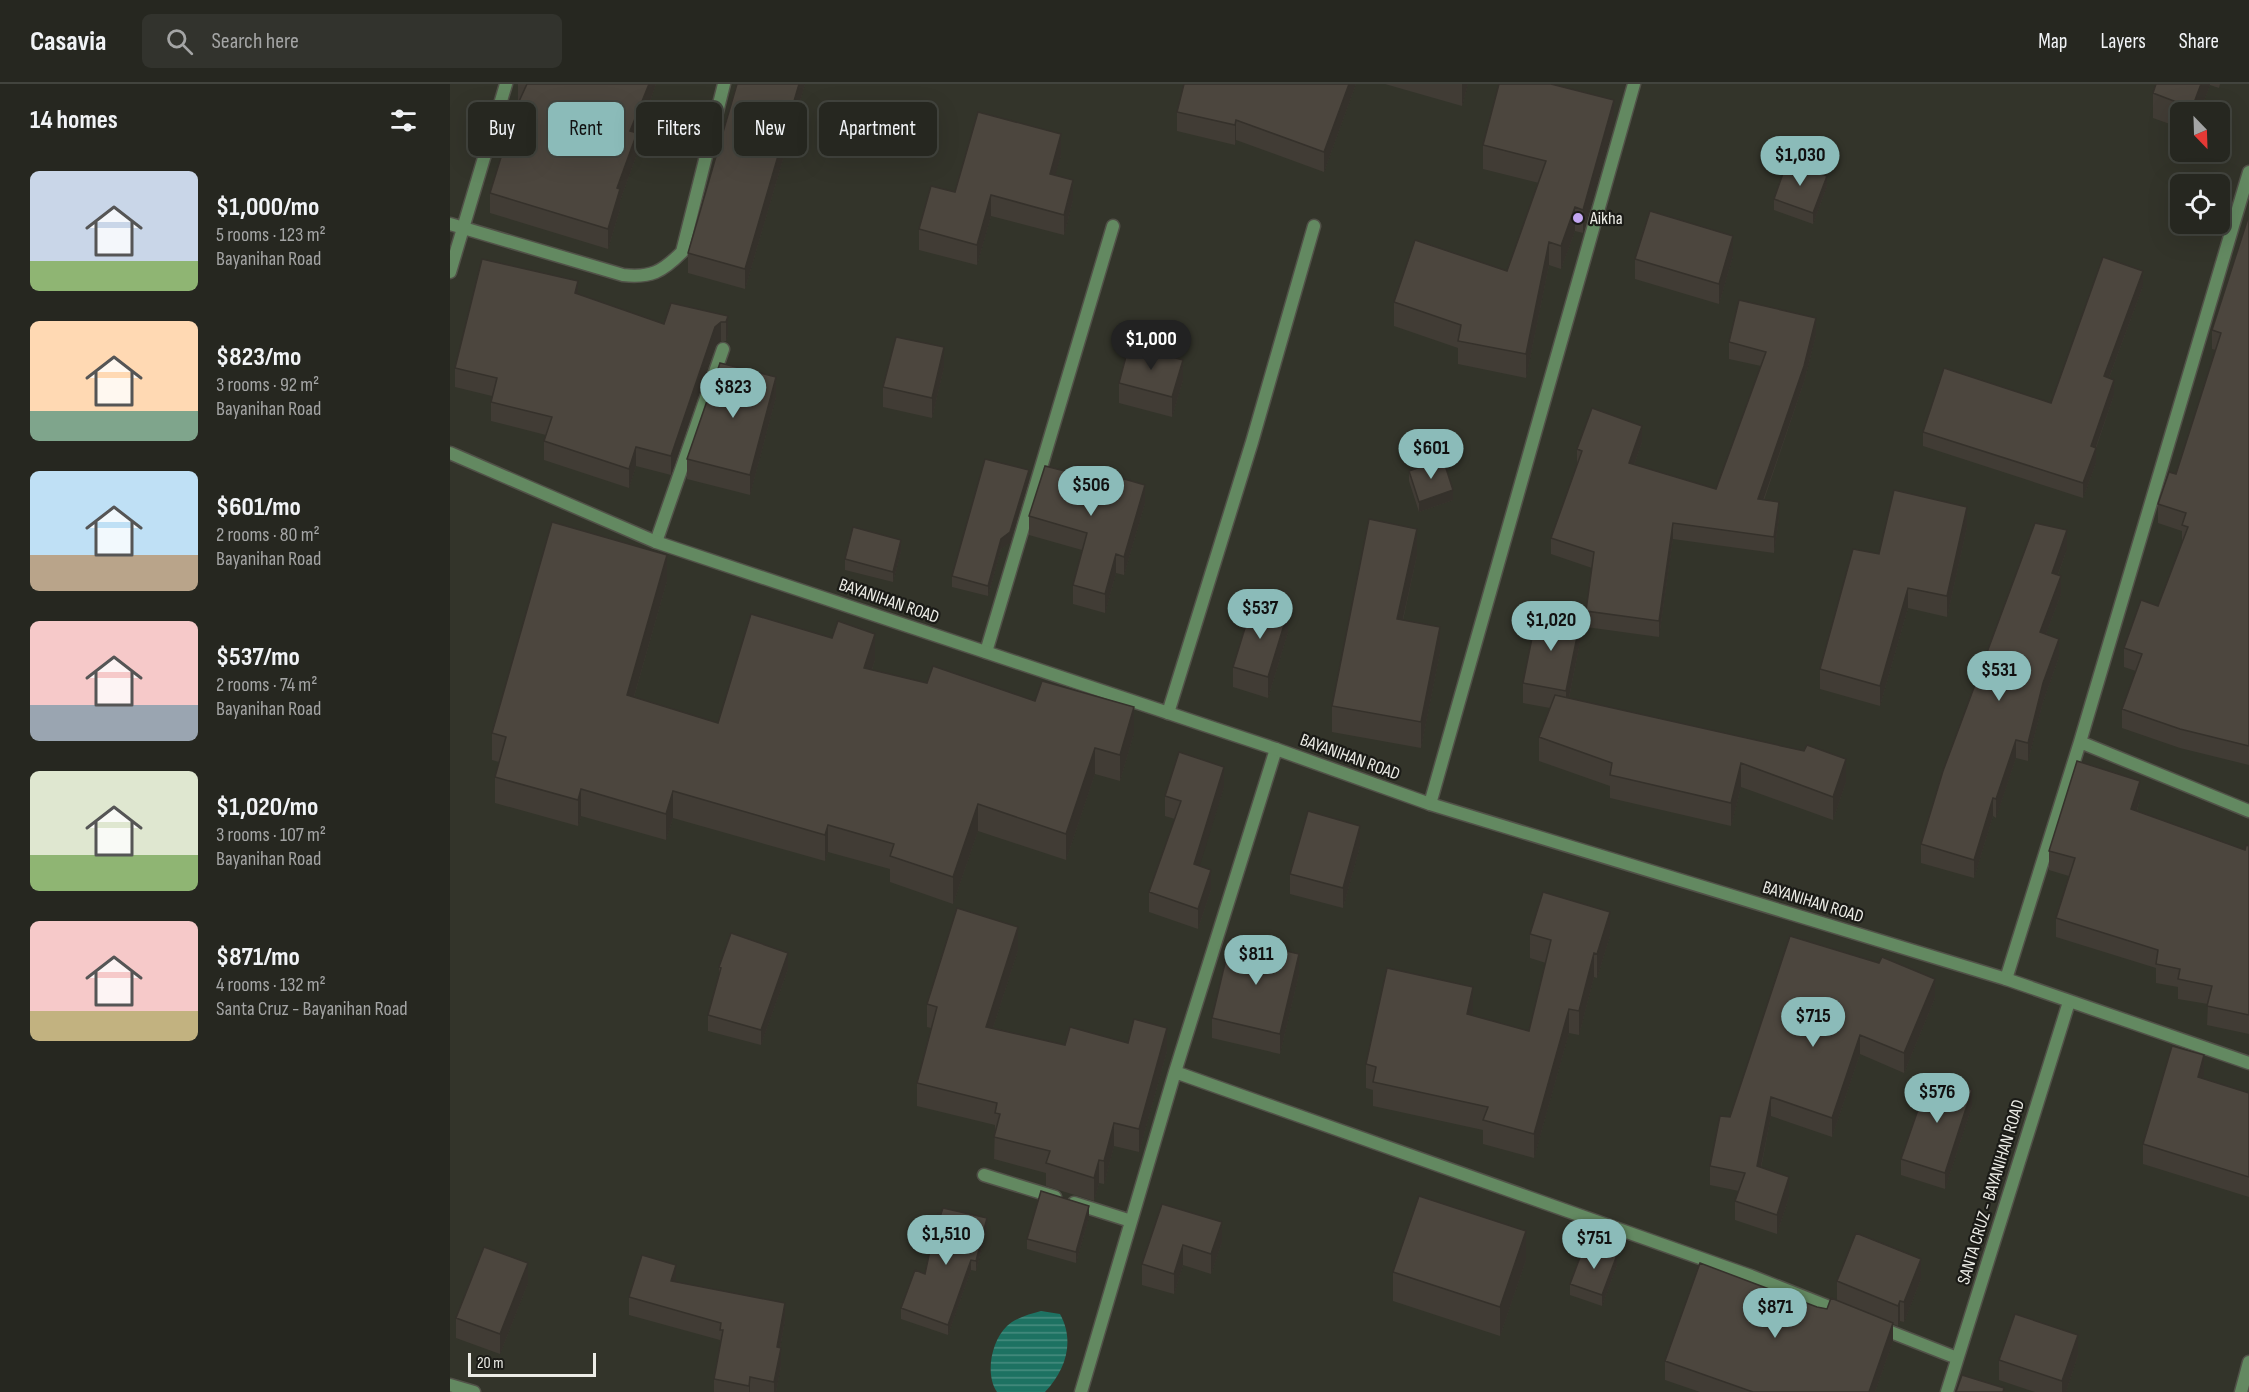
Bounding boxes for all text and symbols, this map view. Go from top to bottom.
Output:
search box [142,14,562,68]
text: Casavia [30,25,106,58]
icon: search [163,25,196,58]
text: Search here [211,28,299,55]
text: Map [2038,29,2067,54]
text: Layers [2100,29,2146,54]
text: Share [2179,29,2219,54]
chip: Buy [468,102,536,156]
chip: Rent [548,102,624,156]
chip: Filters [636,102,722,156]
chip: New [734,102,807,156]
chip: Apartment [819,102,937,156]
north arrow [2170,102,2230,162]
map controls [2170,102,2230,234]
icon: filters [387,104,420,137]
text: 14 homes [30,105,118,136]
pin: $1,030 [1751,136,1849,187]
text: $1,030 [1775,143,1825,167]
button: locate [2170,174,2230,234]
text: $1,000/mo [216,192,319,223]
icon: home [78,195,150,267]
place label: Aikha [1589,208,1623,229]
marker: Aikha [1571,211,1585,225]
text: 5 rooms · 123 m² [216,223,326,247]
text: Bayanihan Road [216,247,321,271]
pin: $1,000 [1102,320,1200,371]
text: $1,000 [1125,327,1177,351]
text: $823/mo [216,342,301,373]
icon: home [78,345,150,417]
pin: $823 [697,368,769,419]
text: 3 rooms · 92 m² [216,373,319,397]
text: $823 [714,375,752,399]
text: Bayanihan Road [216,397,321,421]
pin: $601 [1395,429,1467,480]
text: $601 [1413,436,1450,460]
pin: $506 [1055,466,1127,517]
text: $506 [1072,473,1110,497]
text: $601/mo [216,492,301,523]
icon: home [78,495,150,567]
text: 2 rooms · 80 m² [216,523,320,547]
text: Bayanihan Road [216,547,321,571]
street label: BAYANIHAN ROAD [836,574,942,628]
pin: $537 [1224,589,1296,640]
text: $537 [1242,596,1278,620]
pin: $1,020 [1502,601,1600,652]
text: $1,020 [1526,608,1576,632]
text: $537/mo [216,642,300,673]
icon: home [78,645,150,717]
pin: $531 [1963,651,2035,702]
text: $531 [1981,658,2017,682]
text: 2 rooms · 74 m² [216,673,317,697]
text: Bayanihan Road [216,697,321,721]
street label: BAYANIHAN ROAD [1297,729,1403,785]
text: $1,020/mo [216,792,318,823]
icon: home [78,795,150,867]
text: 3 rooms · 107 m² [216,823,326,847]
text: Bayanihan Road [216,847,321,871]
street label: BAYANIHAN ROAD [1760,877,1866,927]
pin: $811 [1220,935,1292,986]
text: $871/mo [216,942,300,973]
text: $811 [1238,942,1274,966]
icon: home [78,945,150,1017]
text: 4 rooms · 132 m² [216,973,326,997]
text: Santa Cruz - Bayanihan Road [216,997,408,1021]
pin: $715 [1777,997,1849,1048]
text: $715 [1795,1004,1831,1028]
pin: $576 [1901,1073,1973,1124]
text: $576 [1918,1080,1956,1104]
street label: SANTA CRUZ - BAYANIHAN ROAD [1953,1097,2029,1287]
pin: $1,510 [897,1215,995,1266]
pin: $751 [1558,1219,1630,1270]
text: $1,510 [921,1222,971,1246]
text: $751 [1576,1226,1612,1250]
pin: $871 [1739,1288,1811,1339]
text: $871 [1757,1295,1793,1319]
scale bar [468,1350,596,1378]
text: 20 m [477,1354,504,1373]

